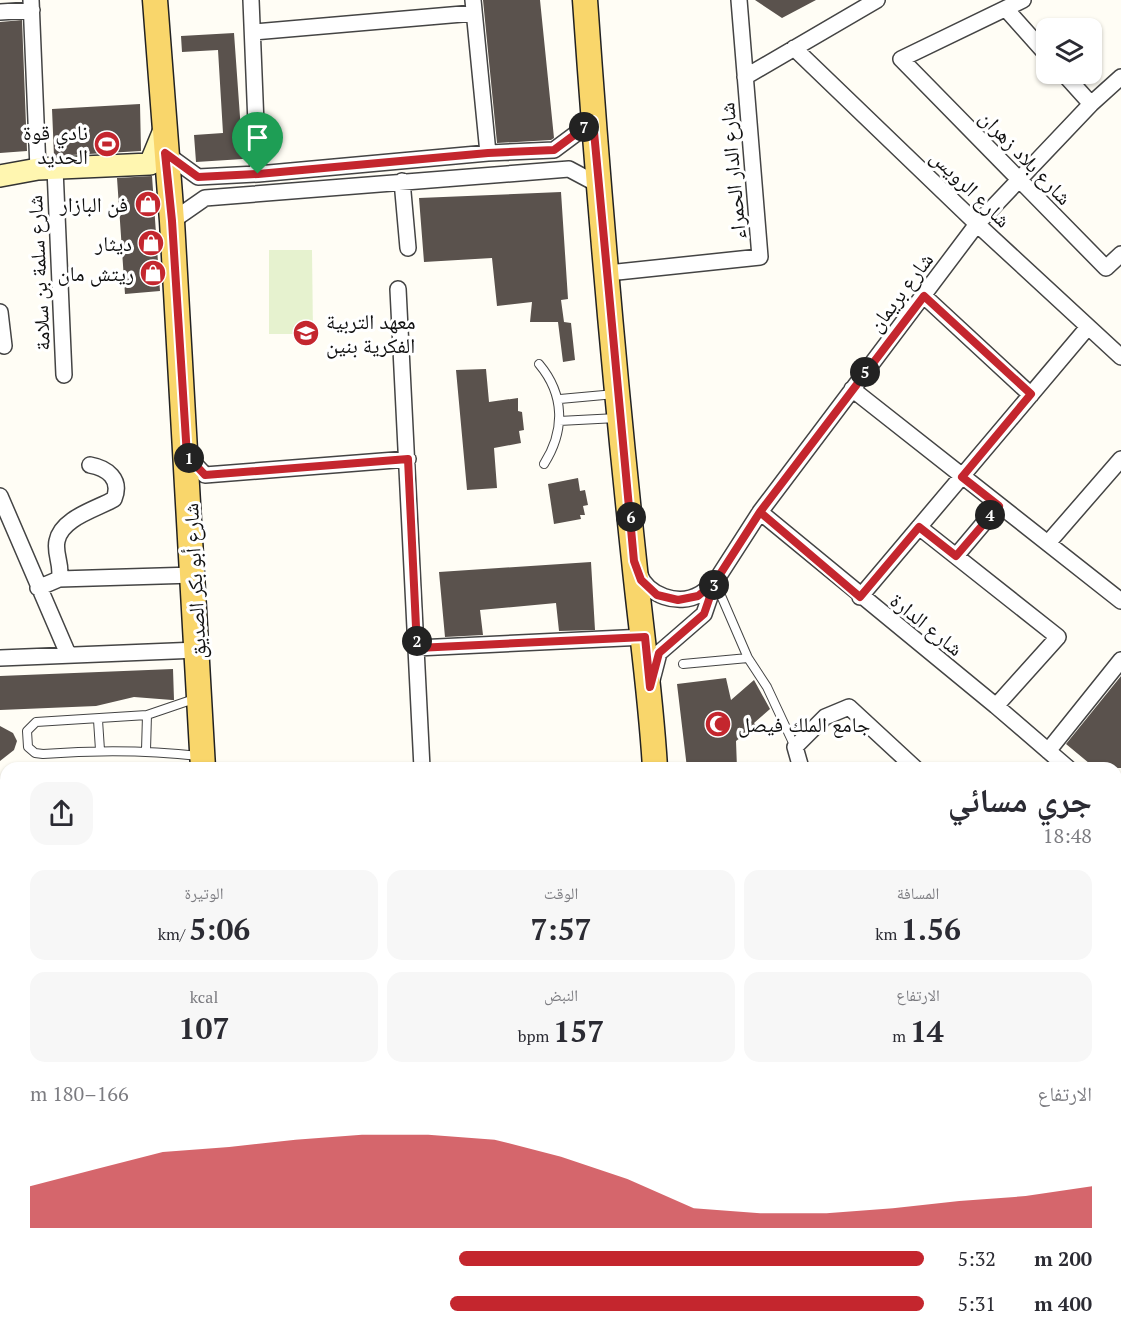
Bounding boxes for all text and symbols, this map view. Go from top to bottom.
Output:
map controls [1036,18,1102,84]
button: layers [1036,18,1102,84]
street label: شارع الدار الحمراء [712,101,752,241]
street label: شارع بلاد زهران [974,103,1078,211]
pin [232,112,283,174]
pin: 7 [569,112,599,142]
text: 7 [579,116,589,138]
place label: نادي قوة الحديد [23,118,88,170]
icon: arrive [241,121,274,154]
sports icon: نادي قوة الحديد [92,129,122,159]
street label: شارع الرويس [925,143,1017,233]
shop icon: فن البازار [133,189,163,219]
place label: فن البازار [59,190,128,218]
street label: شارع سلمة بن سلامة [20,194,56,352]
shop icon: ديثار [136,228,166,258]
place label: ديثار [94,229,132,257]
street label: شارع بريمان [861,247,939,337]
shop icon: ريتش مان [138,258,168,288]
place label: ريتش مان [57,259,134,287]
place label: معهد التربية الفكرية بنين [326,307,416,359]
school or university icon: معهد التربية الفكرية بنين [291,318,321,348]
pin: 5 [850,357,880,387]
text: 5 [860,361,870,383]
pin: 1 [174,443,204,473]
text: 1 [184,447,194,469]
pin: 4 [975,500,1005,530]
street label: شارع أبو بكر الصديق [176,502,212,660]
pin: 6 [616,502,646,532]
text: 4 [985,504,995,526]
text: 6 [626,506,636,528]
pin: 3 [699,570,729,600]
text: 3 [709,574,719,596]
street label: شارع الدارة [885,586,969,662]
pin: 2 [402,626,432,656]
text: 2 [412,630,422,652]
mosque icon: جامع الملك فيصل [703,709,733,739]
place label: جامع الملك فيصل [738,710,870,738]
text: جري مسائي [948,778,1092,821]
button: share [30,782,93,845]
text: 18:48 [1043,822,1092,849]
text: الوتيرة [185,882,223,904]
text: الوقت [544,882,578,904]
text: المسافة [897,882,939,904]
text: 5:06 [189,909,250,949]
text: 7:57 [530,909,592,949]
text: 1.56 [901,909,961,949]
text: /km [158,923,189,945]
text: km [875,923,901,945]
text: النبض [544,984,578,1006]
text: الارتفاع [896,984,940,1006]
text: kcal [190,986,218,1008]
text: 107 [179,1008,229,1048]
text: 157 [553,1011,604,1051]
text: 14 [910,1011,944,1051]
text: bpm [518,1025,553,1047]
text: m [892,1025,910,1047]
text: 166–180 m [30,1080,129,1107]
text: الارتفاع [1037,1080,1092,1107]
text: 5:32 [957,1245,996,1272]
text: 200 m [1034,1245,1092,1272]
text: 5:31 [957,1290,996,1317]
text: 400 m [1034,1290,1092,1317]

